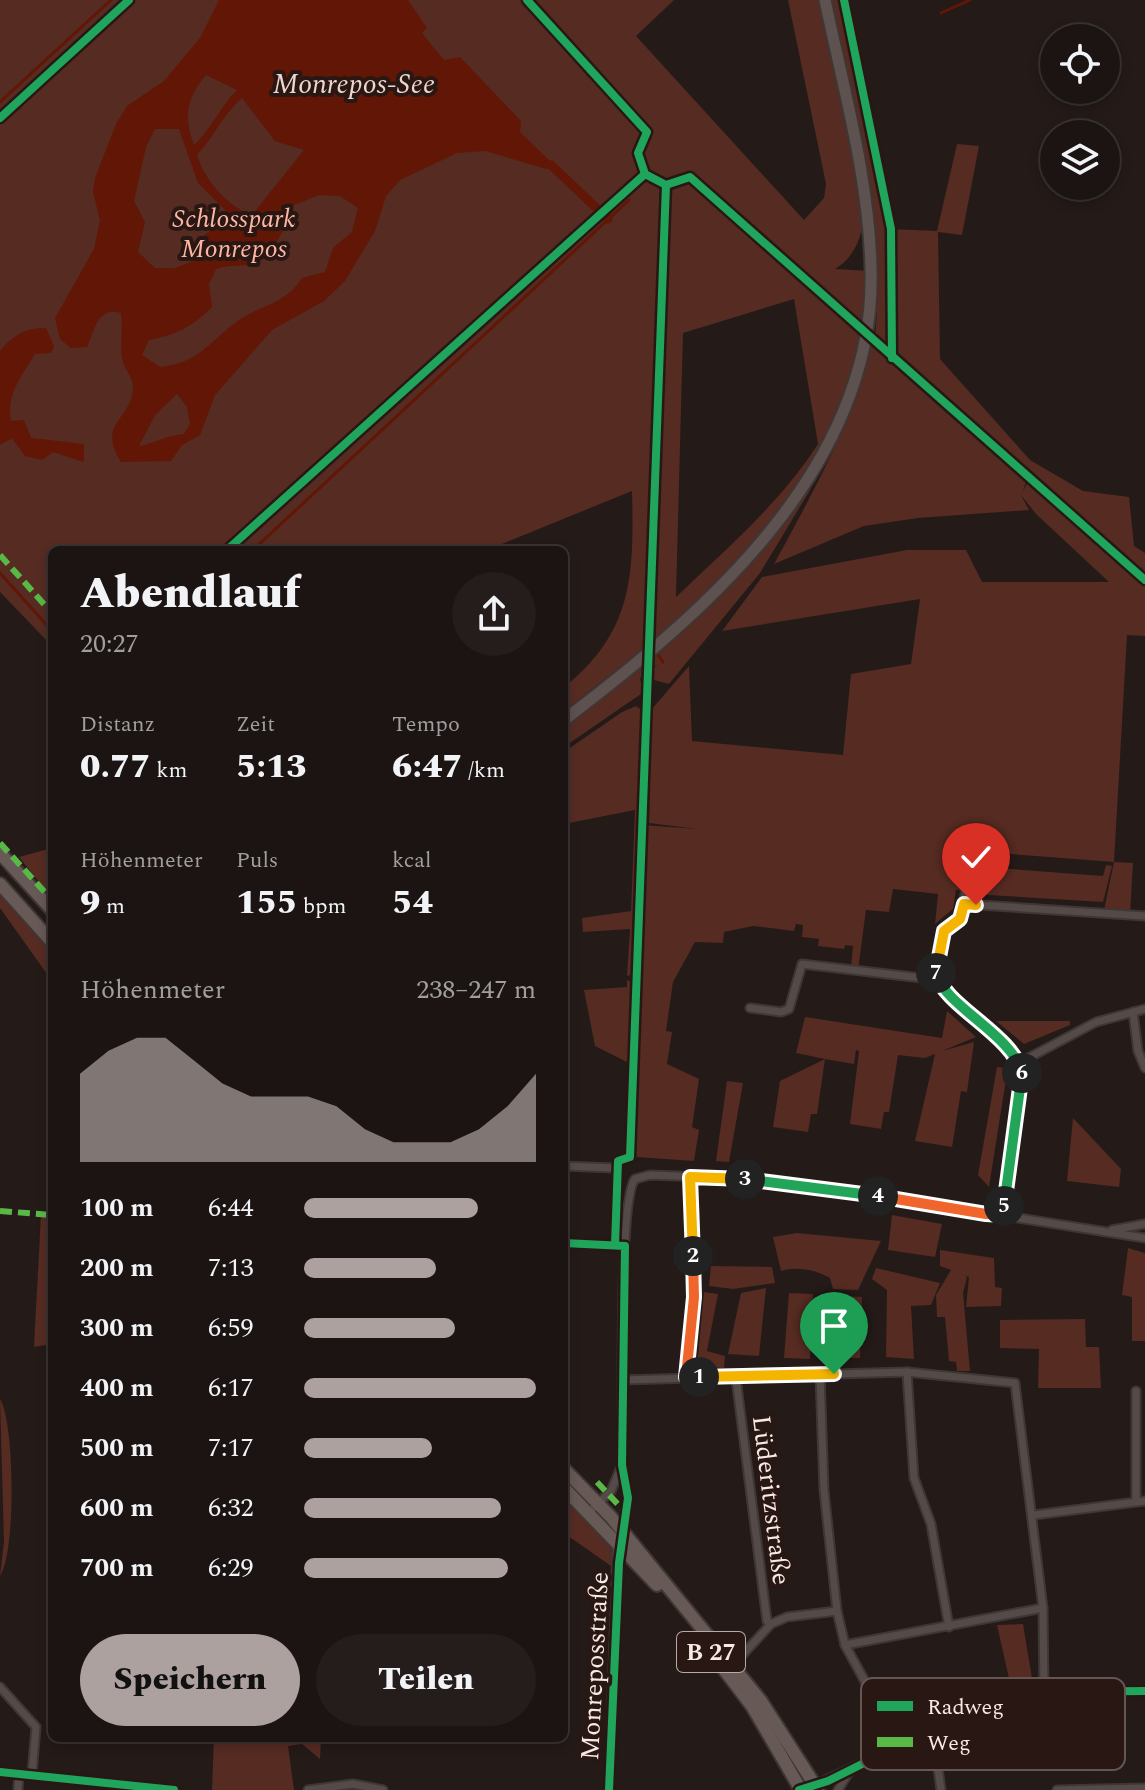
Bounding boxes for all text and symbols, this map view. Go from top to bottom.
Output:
map controls [1040,24,1120,200]
button: locate [1040,24,1120,104]
water label: Monrepos-See [273,63,435,106]
button: layers [1040,120,1120,200]
park label: Schlosspark Monrepos [173,199,295,269]
text: Abendlauf [80,560,300,627]
button: share [452,572,536,656]
text: 20:27 [80,624,139,664]
text: Distanz [80,708,155,741]
text: Zeit [236,708,275,741]
text: Tempo [392,708,460,741]
text: 0.77 [80,741,151,793]
text: 5:13 [236,741,307,793]
text: 6:47 [392,741,463,793]
text: km [151,754,187,787]
text: /km [463,754,505,787]
pin [942,823,1010,905]
icon: check [954,835,998,879]
text: Höhenmeter [80,844,203,877]
text: Puls [236,844,278,877]
text: kcal [392,844,432,877]
text: 9 [80,877,100,929]
text: 155 [236,877,297,929]
text: 54 [392,877,433,929]
text: m [100,890,125,923]
text: bpm [297,890,346,923]
pin: 7 [916,953,956,993]
text: 7 [930,956,942,989]
text: Höhenmeter [80,970,225,1010]
text: 238–247 m [416,970,536,1010]
pin: 6 [1002,1053,1042,1093]
text: 6 [1016,1056,1028,1089]
pin: 3 [725,1159,765,1199]
text: 3 [739,1162,751,1195]
pin: 4 [858,1176,898,1216]
text: 4 [872,1179,884,1212]
pin: 5 [984,1186,1024,1226]
text: 100 m [80,1188,154,1228]
text: 6:44 [208,1188,254,1228]
text: 5 [998,1189,1010,1222]
pin: 2 [673,1236,713,1276]
text: 2 [687,1239,699,1272]
text: 200 m [80,1248,154,1288]
text: 7:13 [208,1248,254,1288]
pin [800,1292,868,1374]
icon: arrive [812,1304,856,1348]
text: 300 m [80,1308,154,1348]
text: 6:59 [208,1308,254,1348]
pin: 1 [679,1357,719,1397]
text: 1 [693,1360,705,1393]
text: 400 m [80,1368,154,1408]
text: 6:17 [208,1368,254,1408]
street label: Lüderitzstraße [741,1413,801,1587]
text: 500 m [80,1428,154,1468]
text: 7:17 [208,1428,254,1468]
text: 600 m [80,1488,154,1528]
text: 6:32 [208,1488,254,1528]
text: 700 m [80,1548,154,1588]
text: 6:29 [208,1548,254,1588]
street label: Monreposstraße [570,1571,620,1761]
road number: B 27 [677,1632,745,1672]
button: Speichern [80,1634,300,1726]
button: Teilen [316,1634,536,1726]
legend [861,1678,1125,1770]
text: Radweg [927,1691,1004,1724]
text: Weg [927,1727,971,1760]

